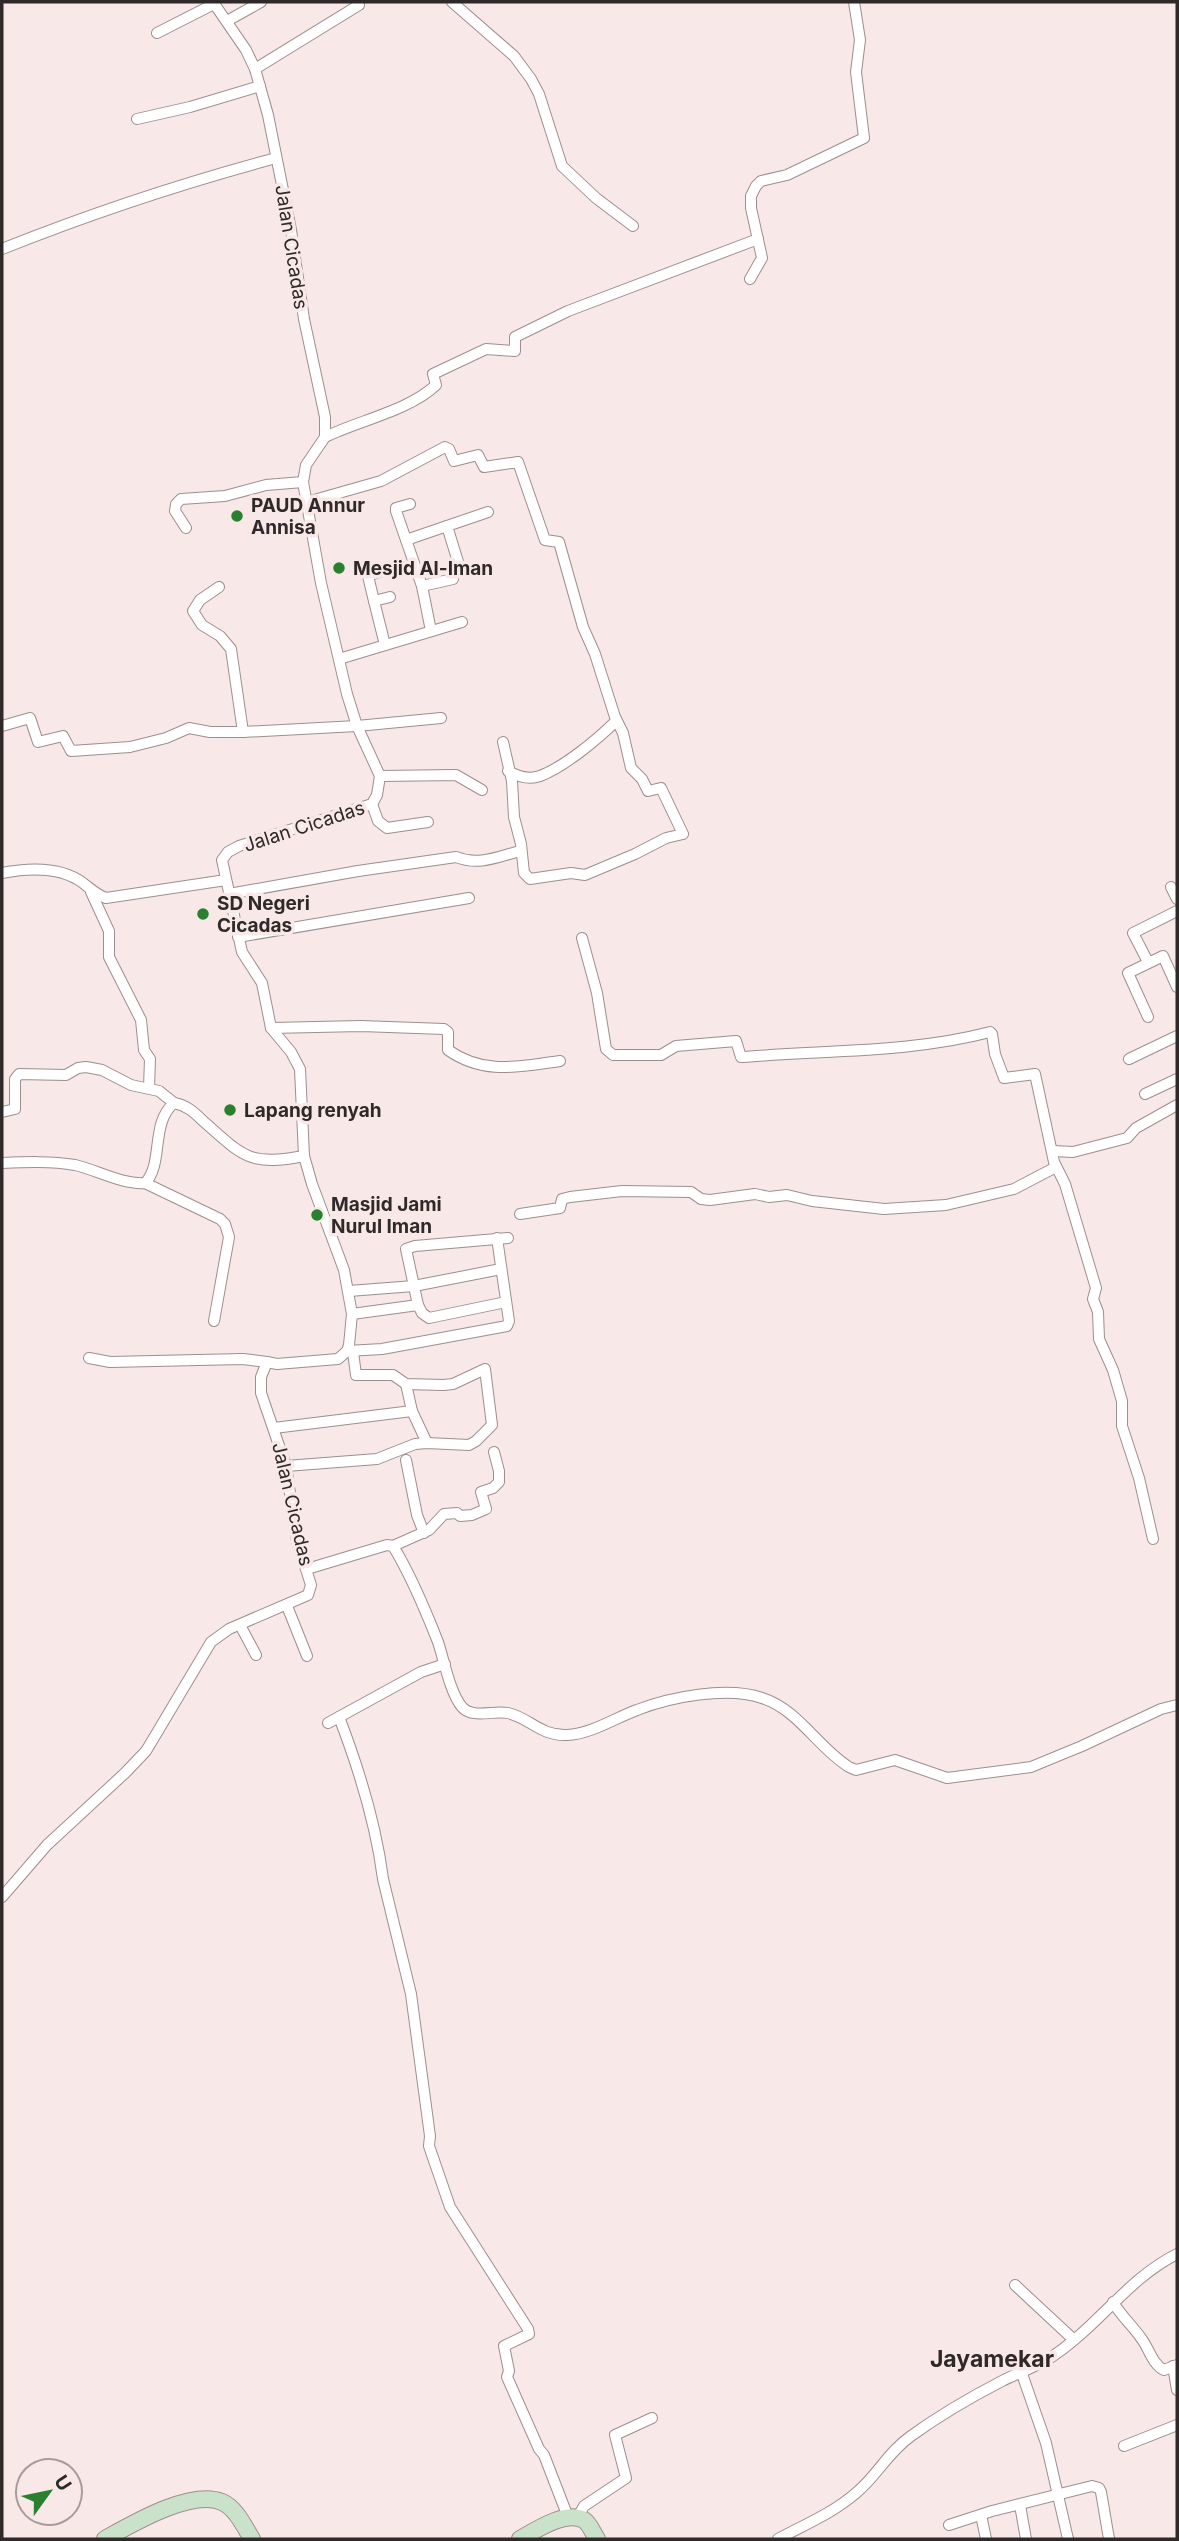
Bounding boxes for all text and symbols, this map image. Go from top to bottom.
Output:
street label: Jalan Cicadas [270,183,313,311]
place label: PAUD Annur Annisa [251,494,365,539]
marker: PAUD Annur Annisa [229,508,245,524]
place label: Mesjid Al-Iman [353,557,493,580]
marker: Mesjid Al-Iman [331,560,347,576]
street label: Jalan Cicadas [241,796,368,857]
place label: SD Negeri Cicadas [217,892,310,937]
marker: SD Negeri Cicadas [195,906,211,922]
place label: Lapang renyah [244,1099,382,1122]
marker: Lapang renyah [222,1102,238,1118]
place label: Masjid Jami Nurul Iman [331,1193,442,1238]
marker: Masjid Jami Nurul Iman [309,1207,325,1223]
street label: Jalan Cicadas [267,1440,318,1568]
district label: Jayamekar [930,2345,1054,2373]
north arrow [14,2457,84,2527]
text: U [49,2471,76,2495]

